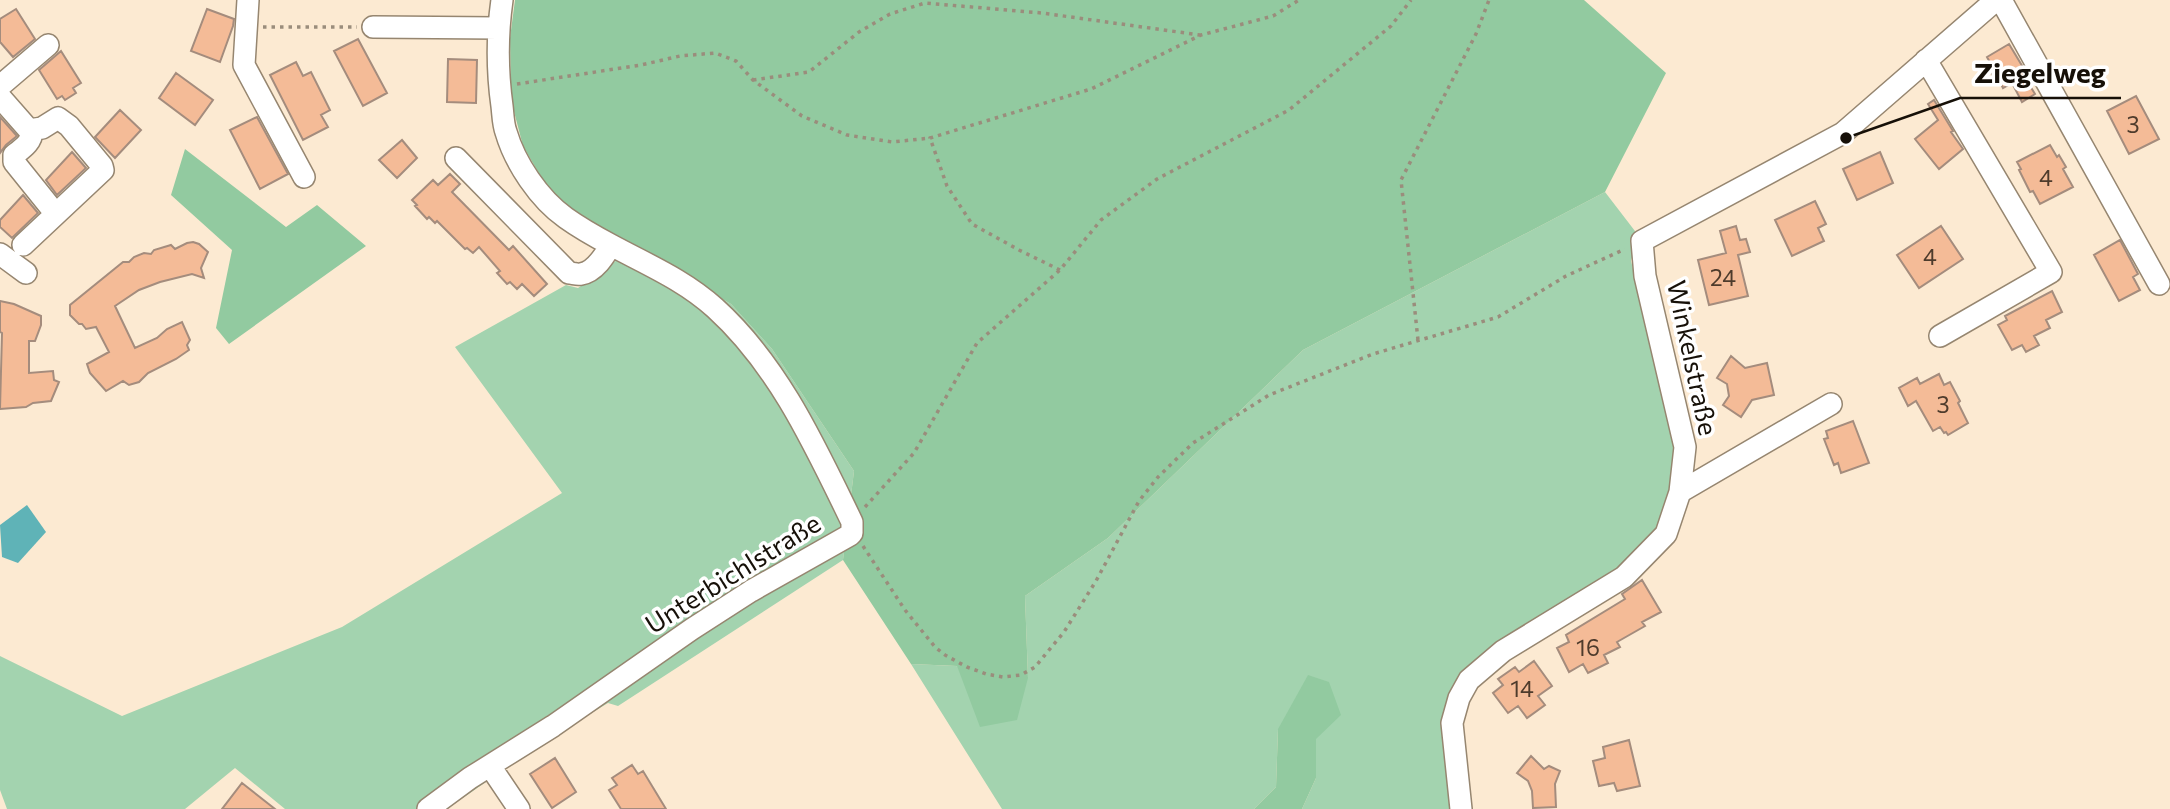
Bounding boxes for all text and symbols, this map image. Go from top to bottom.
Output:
callout: Ziegelweg [1960,49,2121,98]
text: Ziegelweg [1974,55,2106,89]
house number: 3 [2126,110,2140,138]
house number: 4 [2039,163,2053,191]
house number: 4 [1923,242,1937,270]
house number: 24 [1710,263,1736,291]
street label: Winkelstraße [1662,277,1725,438]
house number: 3 [1936,390,1950,418]
street label: Unterbichlstraße [639,506,825,639]
house number: 16 [1576,633,1600,661]
house number: 14 [1510,674,1534,702]

